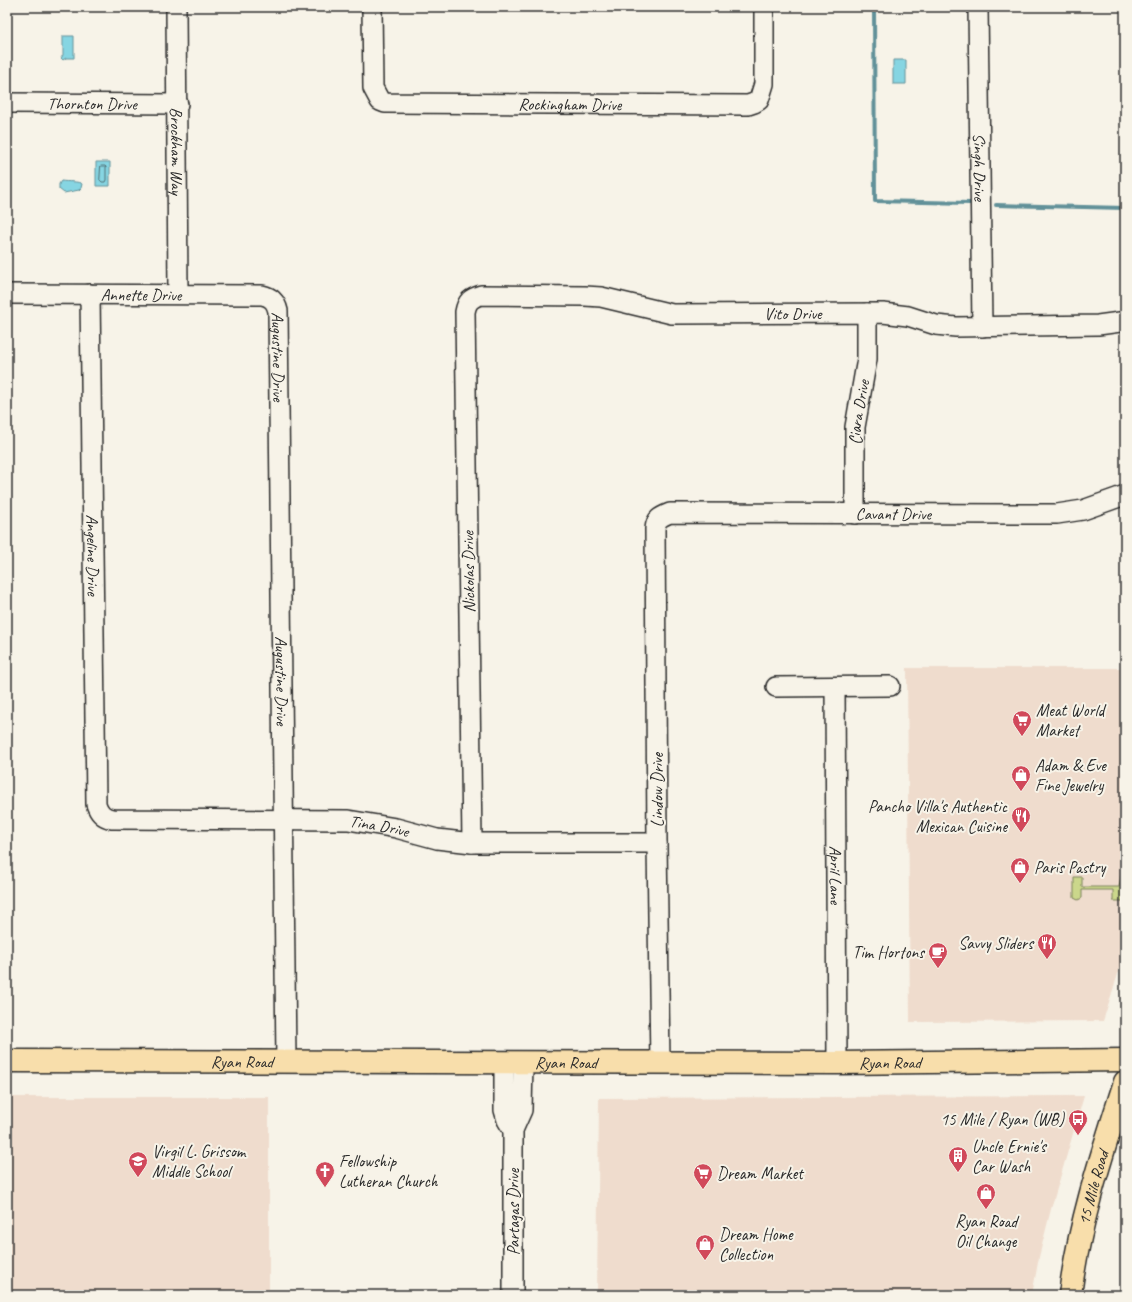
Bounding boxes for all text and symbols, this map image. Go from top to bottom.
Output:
street label: Thornton Drive [47,93,138,115]
street label: Rockingham Drive [518,94,623,115]
street label: Brockham Way [166,107,187,196]
street label: Singh Drive [969,133,990,202]
street label: Annette Drive [101,284,183,306]
street label: Vito Drive [764,303,823,325]
street label: Augustine Drive [267,312,289,403]
street label: Ciara Drive [845,377,874,445]
street label: Cavant Drive [856,503,933,525]
street label: Angeline Drive [82,514,104,597]
street label: Nickolas Drive [457,529,480,613]
street label: Augustine Drive [270,636,292,727]
place label: Meat World Market [1036,700,1107,741]
supermarket icon: Meat World Market [1011,709,1033,737]
street label: Lindow Drive [647,751,668,827]
place label: Adam & Eve Fine Jewelry [1035,755,1107,796]
shop icon: Adam & Eve Fine Jewelry [1010,764,1032,792]
place label: Pancho Villa's Authentic Mexican Cuisine [868,796,1008,837]
restaurant icon: Pancho Villa's Authentic Mexican Cuisine [1010,805,1032,833]
street label: Tina Drive [348,810,413,842]
street label: April Lane [825,846,846,906]
shop icon: Paris Pastry [1009,856,1031,884]
place label: Paris Pastry [1034,857,1107,878]
restaurant icon: Savvy Sliders [1036,932,1058,960]
place label: Savvy Sliders [958,933,1035,954]
cafe icon: Tim Hortons [927,941,949,969]
place label: Tim Hortons [853,942,925,963]
street label: Ryan Road [211,1051,275,1073]
street label: Ryan Road [535,1052,599,1073]
street label: Ryan Road [859,1052,924,1074]
bus stop icon: 15 Mile / Ryan (WB) [1067,1108,1089,1136]
place label: 15 Mile / Ryan (WB) [940,1109,1065,1130]
place label: Uncle Ernie's Car Wash [972,1136,1048,1177]
place label: Virgil L. Grissom Middle School [152,1141,247,1182]
building icon: Uncle Ernie's Car Wash [947,1145,969,1173]
street label: 15 Mile Road [1073,1145,1115,1227]
school or university icon: Virgil L. Grissom Middle School [127,1150,149,1178]
place label: Fellowship Lutheran Church [339,1151,439,1192]
church icon: Fellowship Lutheran Church [314,1160,336,1188]
supermarket icon: Dream Market [692,1162,714,1190]
place label: Dream Market [717,1163,805,1184]
street label: Partagas Drive [503,1167,524,1255]
shop icon: Ryan Road Oil Change [975,1182,997,1210]
place label: Ryan Road Oil Change [955,1211,1019,1252]
place label: Dream Home Collection [719,1224,794,1265]
shop icon: Dream Home Collection [694,1233,716,1261]

